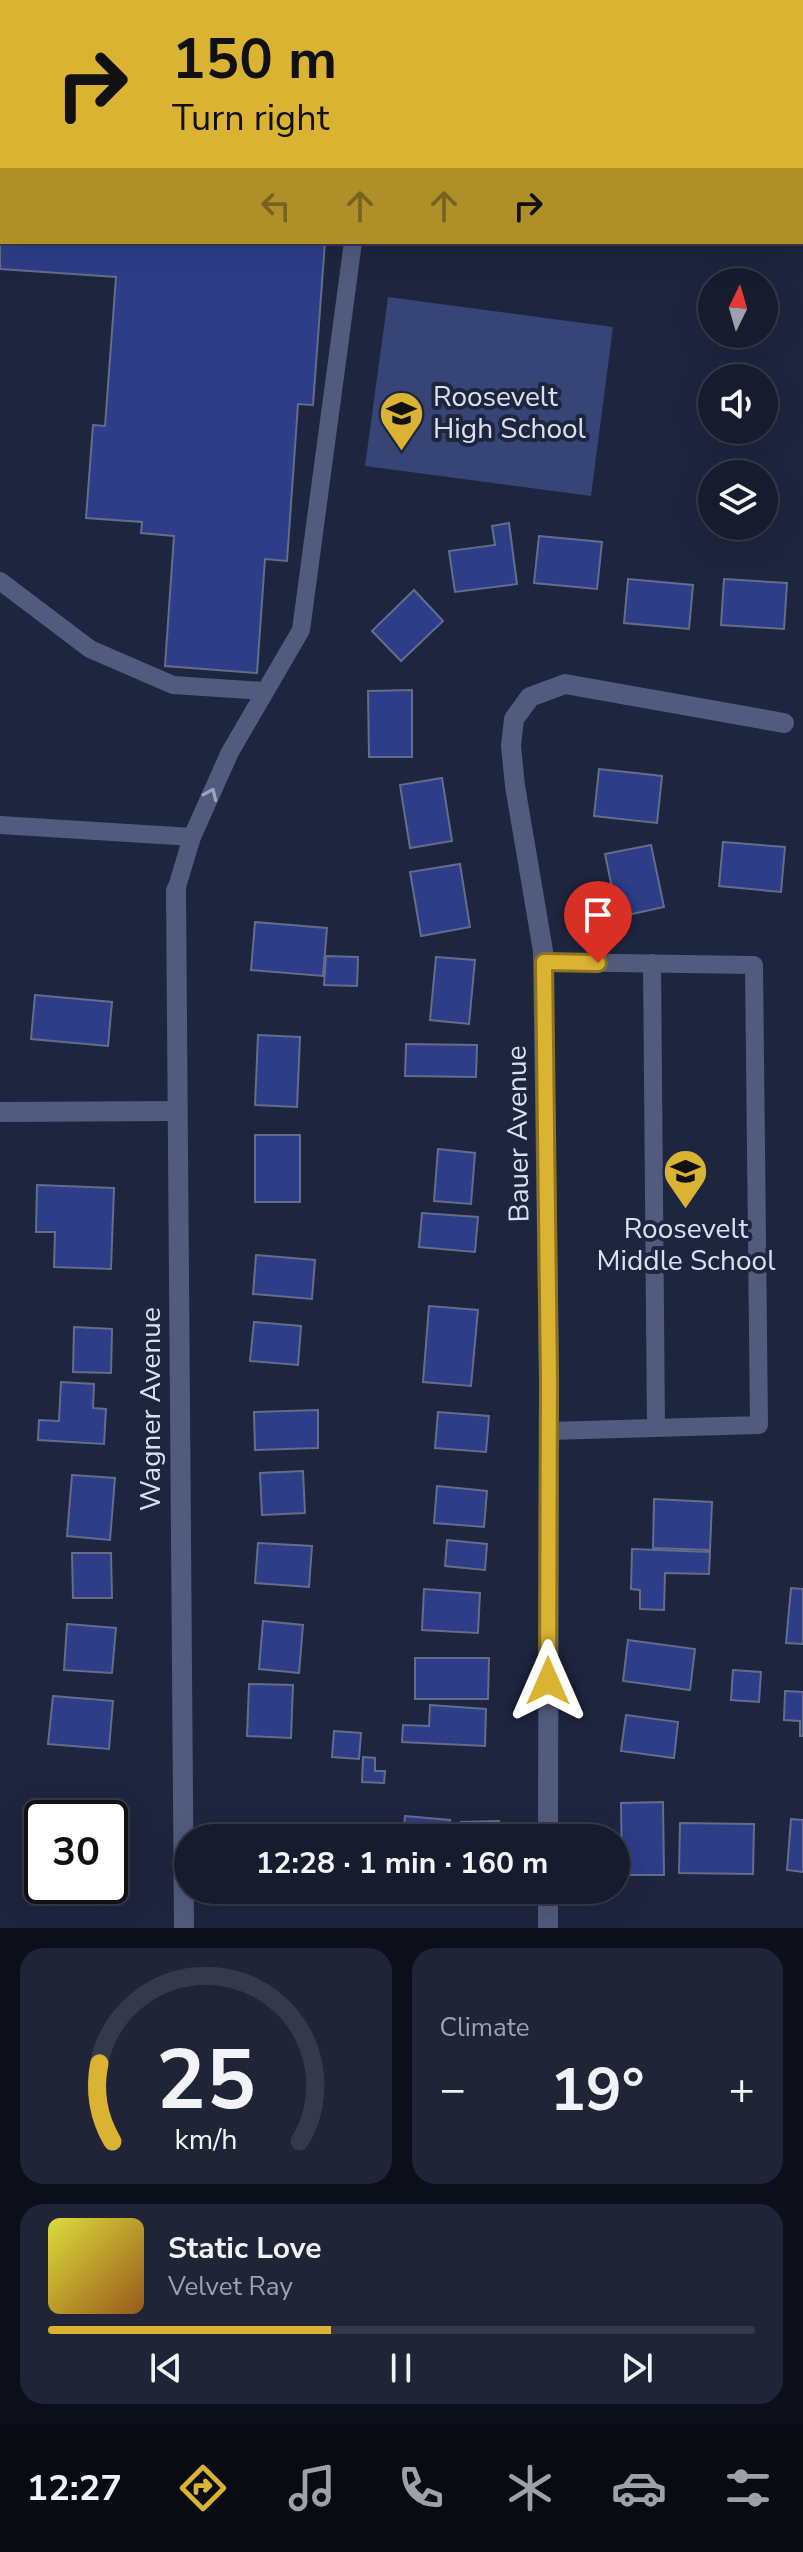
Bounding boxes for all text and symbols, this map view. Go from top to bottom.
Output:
text: 150 m [172,21,337,98]
icon: right [40,32,144,136]
text: Turn right [172,94,329,143]
icon: left [254,184,298,228]
icon: ahead [338,184,382,228]
icon: ahead [422,184,466,228]
icon: right [506,184,550,228]
north arrow [698,268,778,348]
map controls [698,268,778,540]
button: sound [698,364,778,444]
place label: Roosevelt High School [433,378,587,448]
school or university icon: Roosevelt High School [378,389,426,452]
button: layers [698,460,778,540]
one-way arrow [202,788,218,803]
pin [564,881,632,963]
icon: arrive [576,893,620,937]
street label: Bauer Avenue [497,1045,539,1223]
school or university icon: Roosevelt Middle School [662,1148,710,1211]
place label: Roosevelt Middle School [597,1210,776,1280]
street label: Wagner Avenue [132,1307,170,1511]
position arrow [506,1639,590,1723]
speed limit sign: 30 [24,1800,128,1904]
text: 12:28 · 1 min · 160 m [256,1843,548,1884]
text: Climate [440,2010,530,2045]
text: 25 [156,2024,256,2137]
text: 19° [550,2049,645,2131]
text: − [440,2060,466,2120]
text: + [729,2060,755,2120]
text: km/h [174,2120,237,2159]
text: Static Love [168,2228,322,2269]
text: Velvet Ray [168,2269,293,2304]
icon: previous [144,2346,188,2390]
icon: pause [379,2346,423,2390]
icon: next [615,2346,659,2390]
icon: directions [175,2460,231,2516]
icon: music [284,2460,340,2516]
icon: phone [393,2460,449,2516]
icon: climate [502,2460,558,2516]
icon: car [611,2460,667,2516]
icon: filters [720,2460,776,2516]
text: 12:27 [27,2464,122,2513]

